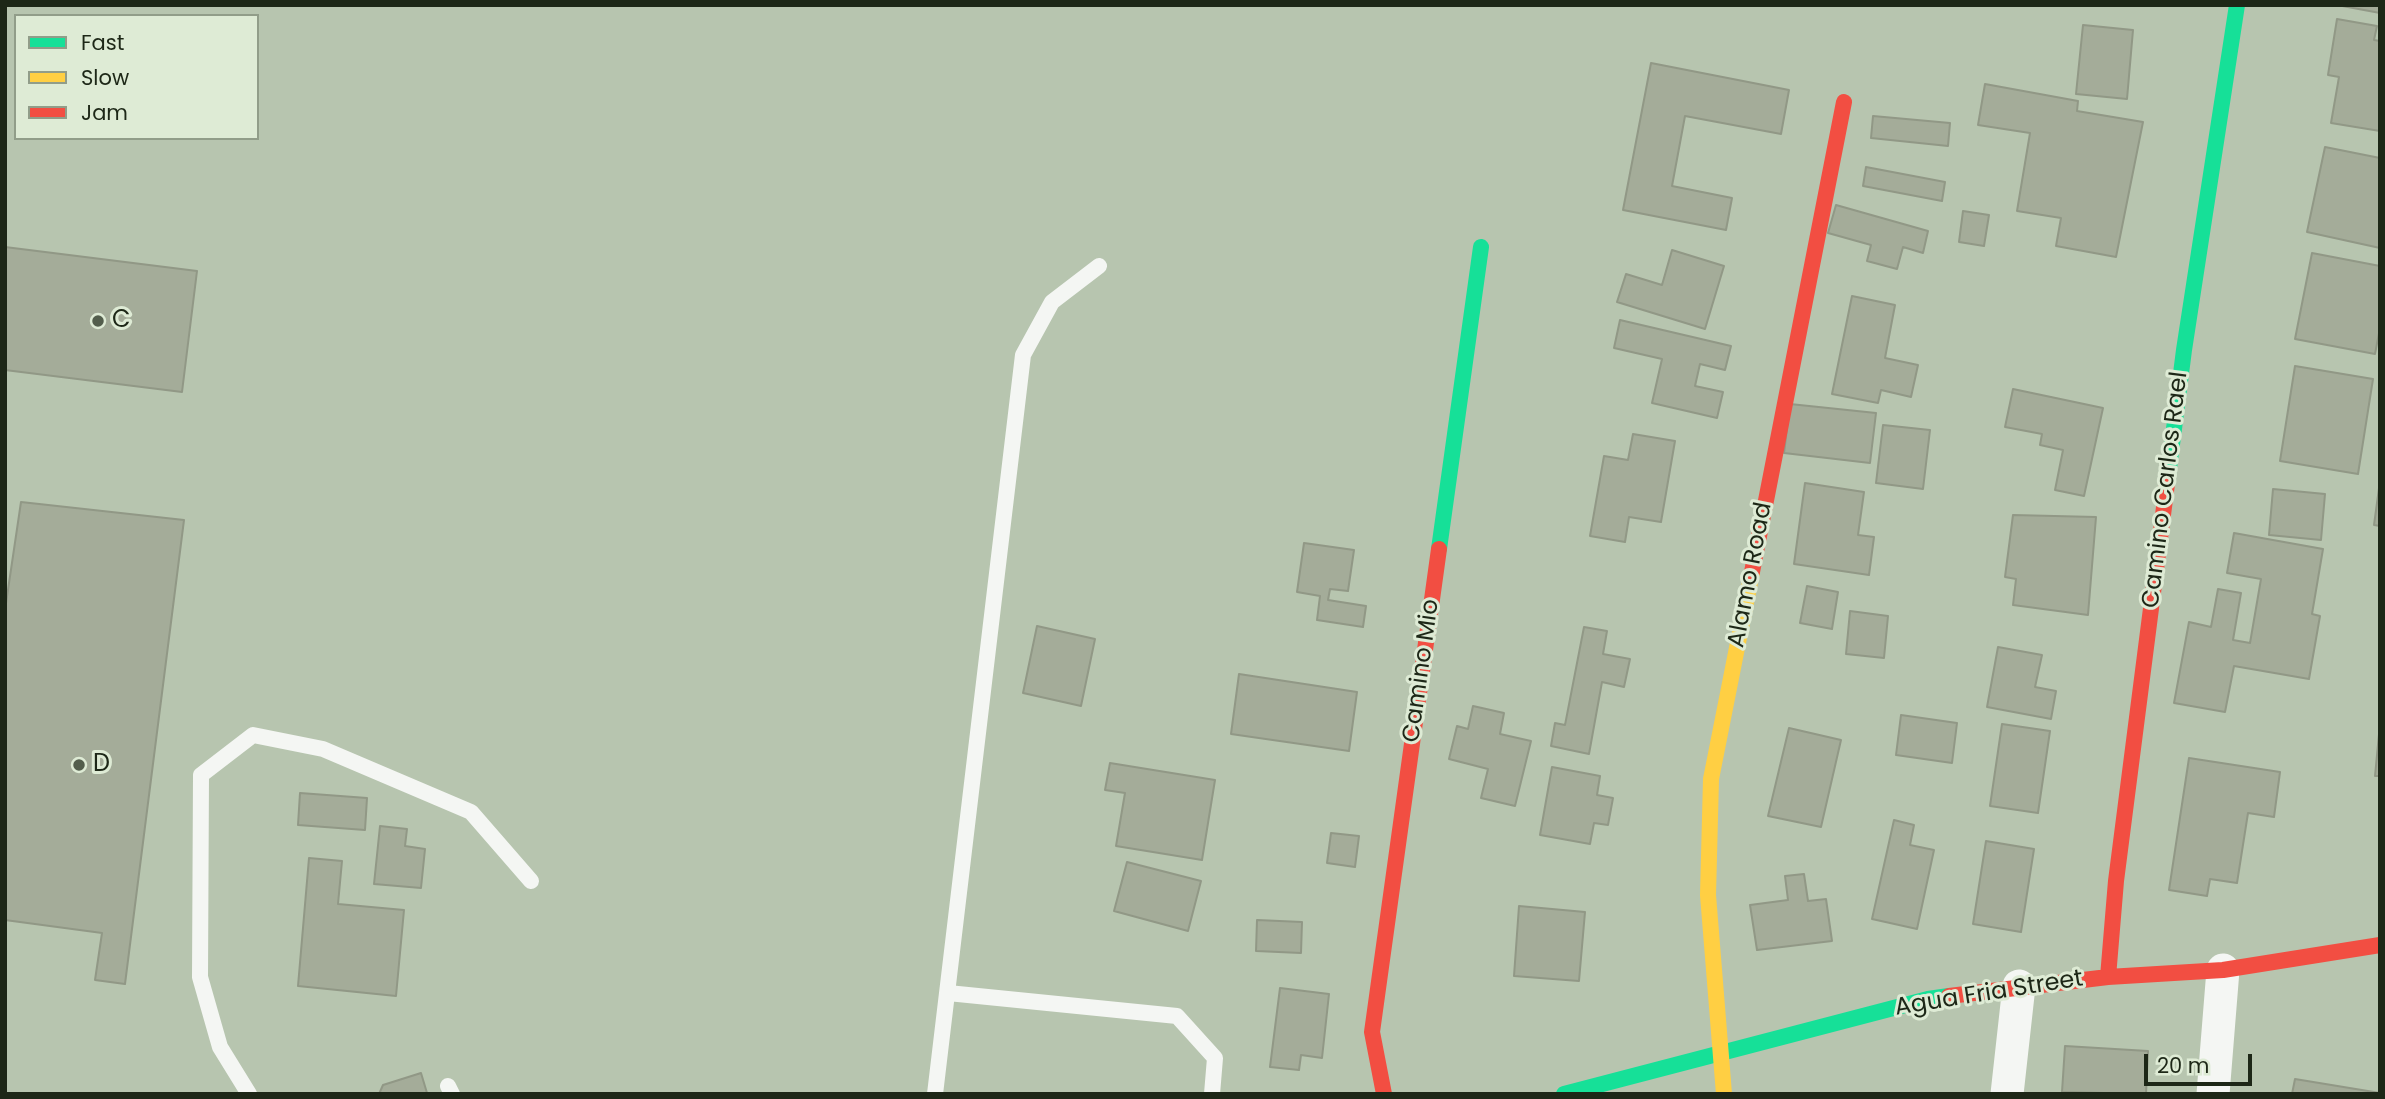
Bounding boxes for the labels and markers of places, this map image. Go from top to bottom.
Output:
place label: C [112,307,131,335]
marker: C [90,313,106,329]
place label: D [93,751,110,779]
marker: D [71,757,87,773]

